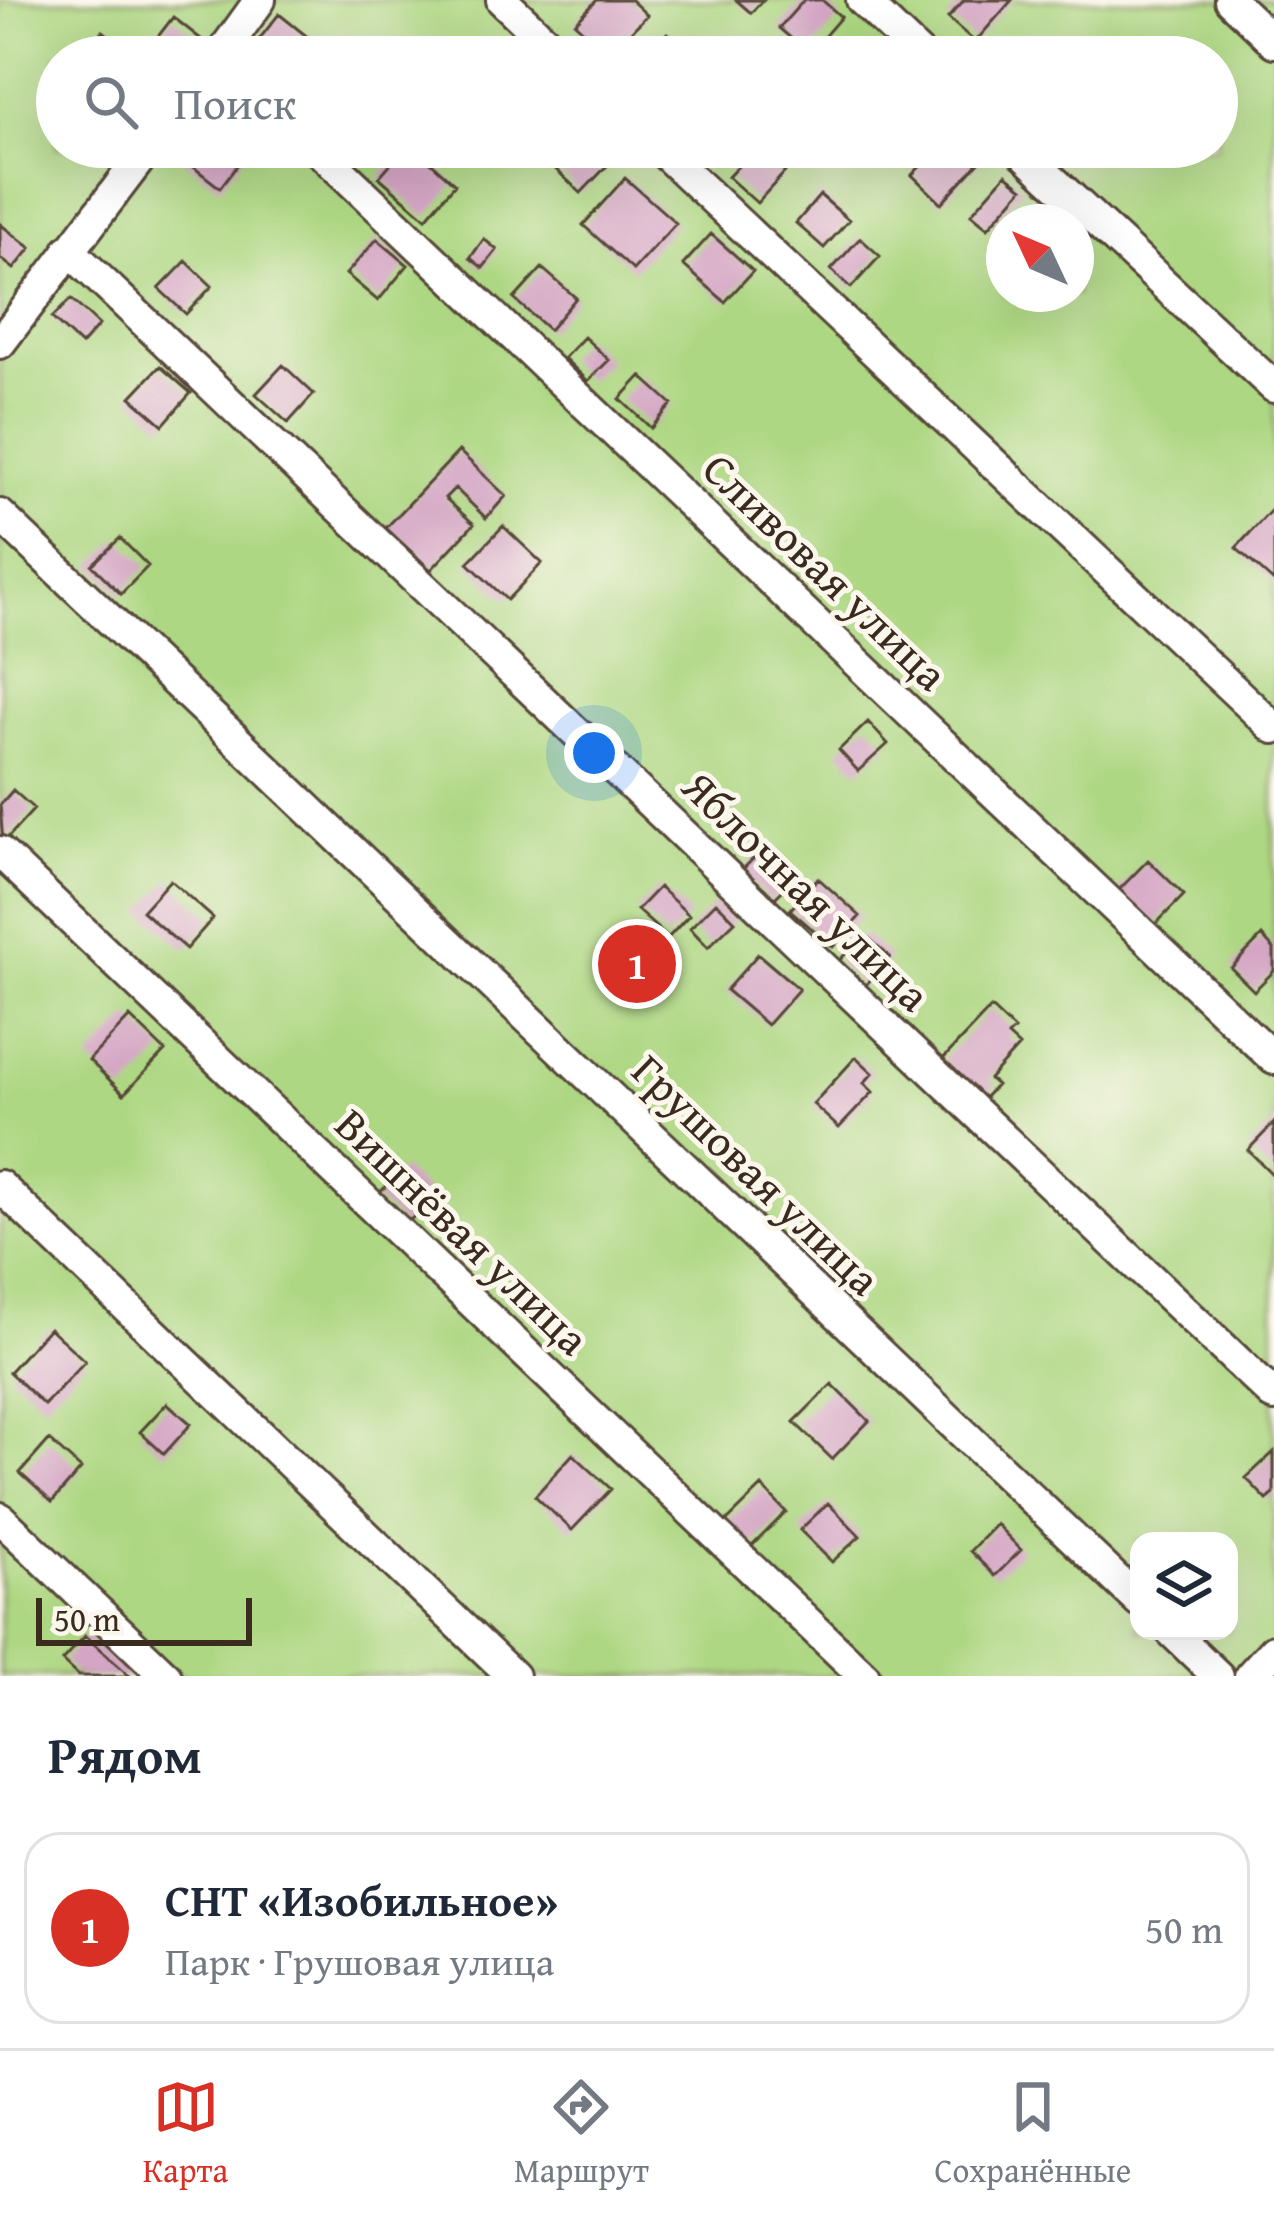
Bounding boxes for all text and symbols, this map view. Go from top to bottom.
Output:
search box [36,36,1238,168]
icon: search [78,69,144,135]
text: Поиск [174,70,296,135]
north arrow [986,204,1094,312]
street label: Сливовая улица [689,437,964,705]
your location [564,723,624,783]
street label: Яблочная улица [668,754,946,1026]
pin: 1 [598,919,676,1009]
street label: Грушовая улица [618,1038,896,1310]
street label: Вишнёвая улица [321,1093,605,1370]
map controls [1130,1532,1238,1640]
button: layers [1130,1532,1238,1640]
scale bar [36,1592,252,1645]
text: 50 m [54,1595,120,1643]
text: Рядом [48,1717,202,1792]
text: СНТ «Изобильное» [165,1867,558,1932]
text: 1 [80,1900,100,1957]
text: 50 m [1145,1900,1223,1957]
text: Парк · Грушовая улица [165,1932,554,1989]
tab: Карта [143,2074,228,2194]
tab: Маршрут [514,2074,649,2194]
tab: Сохранённые [935,2074,1131,2194]

